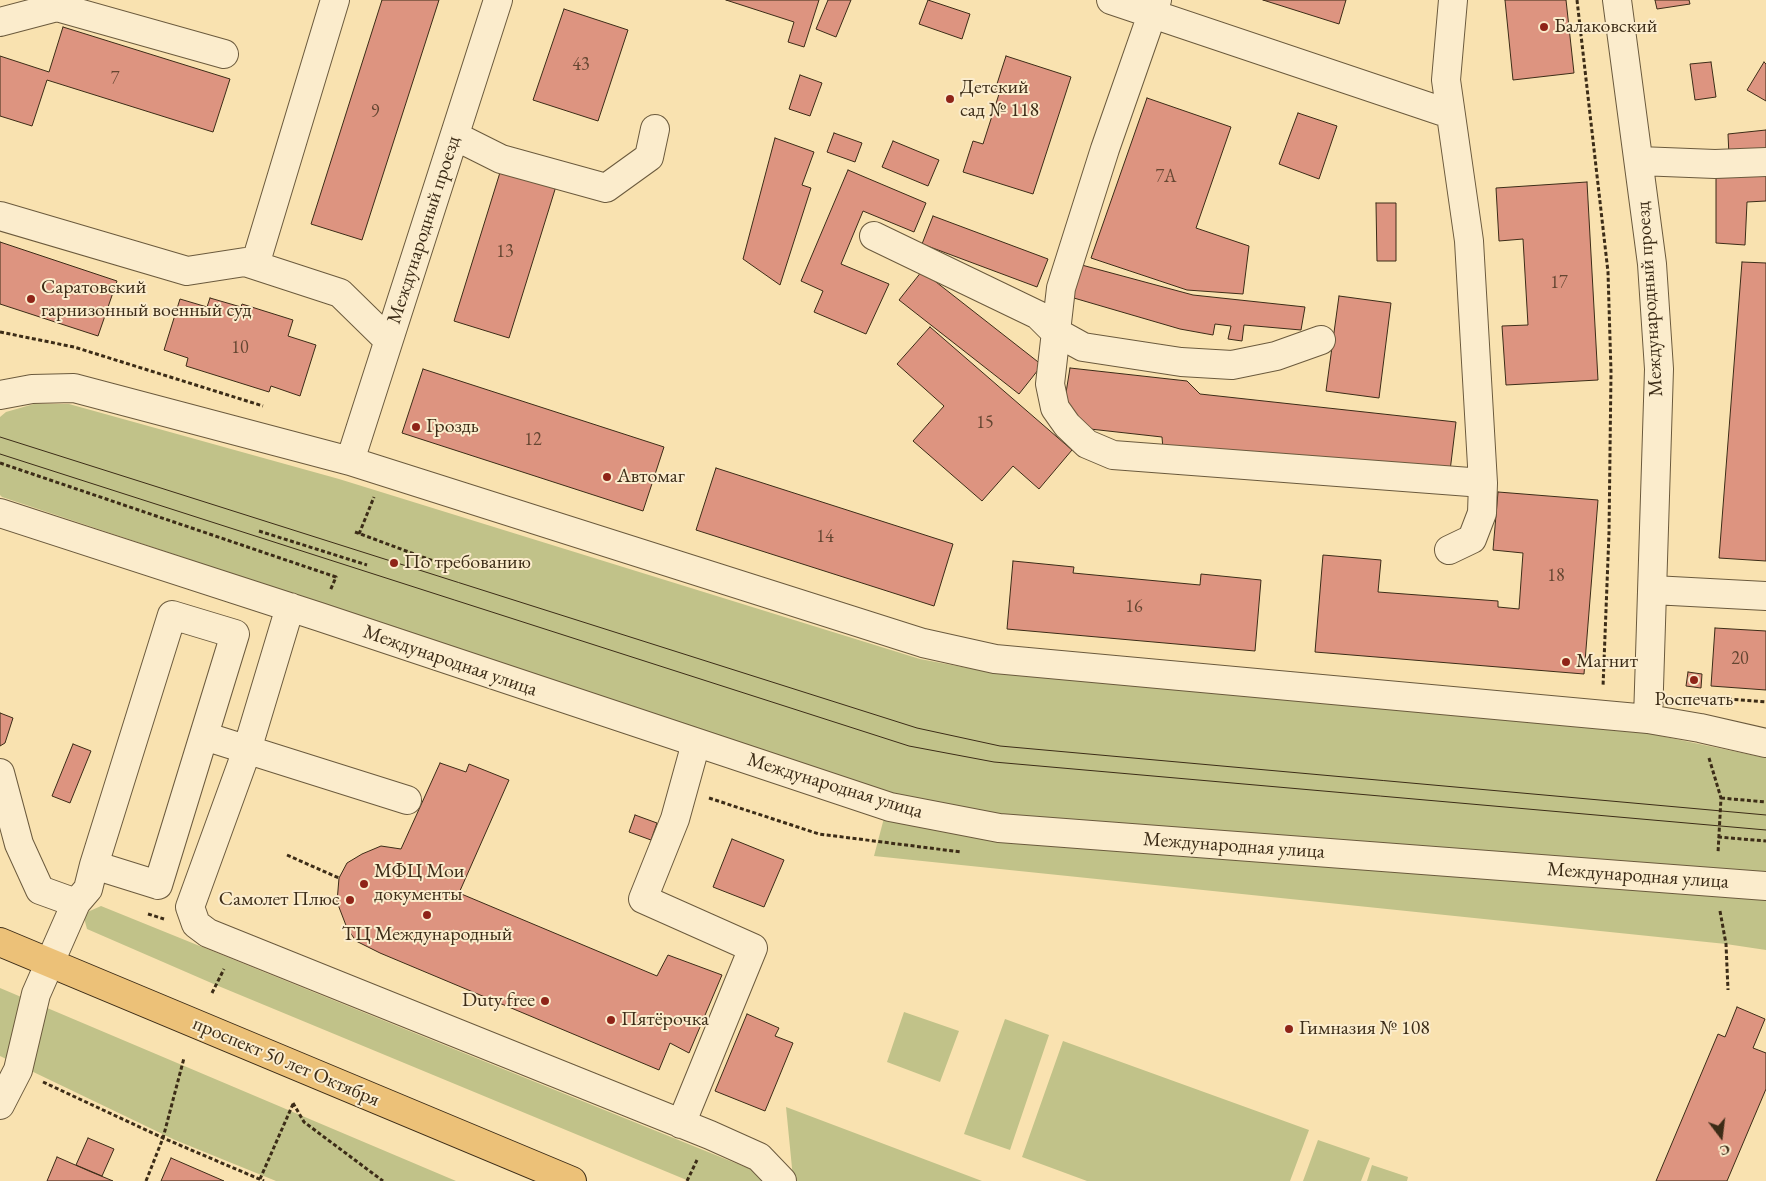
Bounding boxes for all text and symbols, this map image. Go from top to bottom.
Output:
place label: Балаковский [1554,15,1657,39]
marker: Балаковский [1538,21,1550,33]
house number: 43 [572,54,590,76]
house number: 7 [111,68,119,90]
place label: Детский сад № 118 [960,76,1039,123]
marker: Детский сад № 118 [944,93,956,105]
house number: 9 [371,101,379,123]
street label: Международный проезд [382,133,466,327]
house number: 7А [1155,166,1177,188]
street label: Международный проезд [1631,200,1669,398]
house number: 13 [496,241,514,263]
house number: 17 [1550,272,1568,294]
place label: Саратовский гарнизонный военный суд [41,276,251,323]
marker: Саратовский гарнизонный военный суд [25,293,37,305]
house number: 10 [231,337,249,359]
house number: 15 [976,412,994,434]
place label: Гроздь [426,415,479,439]
marker: Гроздь [410,421,422,433]
house number: 12 [524,429,542,451]
place label: Автомаг [617,465,685,489]
marker: Автомаг [601,471,613,483]
house number: 14 [816,526,834,548]
place label: По требованию [404,551,531,575]
marker: По требованию [388,557,400,569]
house number: 18 [1547,565,1565,587]
house number: 16 [1125,596,1143,618]
street label: Международная улица [360,620,540,702]
house number: 20 [1731,648,1749,670]
place label: Магнит [1576,650,1638,674]
marker: Магнит [1560,656,1572,668]
marker: Роспечать [1688,674,1700,686]
place label: Роспечать [1655,688,1733,712]
street label: Международная улица [744,748,926,824]
street label: Международная улица [1142,828,1326,864]
street label: Международная улица [1546,858,1730,894]
place label: МФЦ Мои документы [374,860,464,907]
marker: МФЦ Мои документы [358,878,370,890]
place label: Самолет Плюс [219,888,340,912]
marker: Самолет Плюс [344,894,356,906]
marker: ТЦ Международный [421,909,433,921]
place label: ТЦ Международный [342,923,512,947]
place label: Duty free [462,989,535,1013]
marker: Duty free [539,995,551,1007]
place label: Пятёрочка [621,1008,709,1032]
street label: проспект 50 лет Октября [189,1012,383,1112]
marker: Пятёрочка [605,1014,617,1026]
place label: Гимназия № 108 [1299,1017,1430,1041]
marker: Гимназия № 108 [1283,1023,1295,1035]
north arrow [1696,1111,1746,1161]
text: С [1718,1141,1732,1160]

